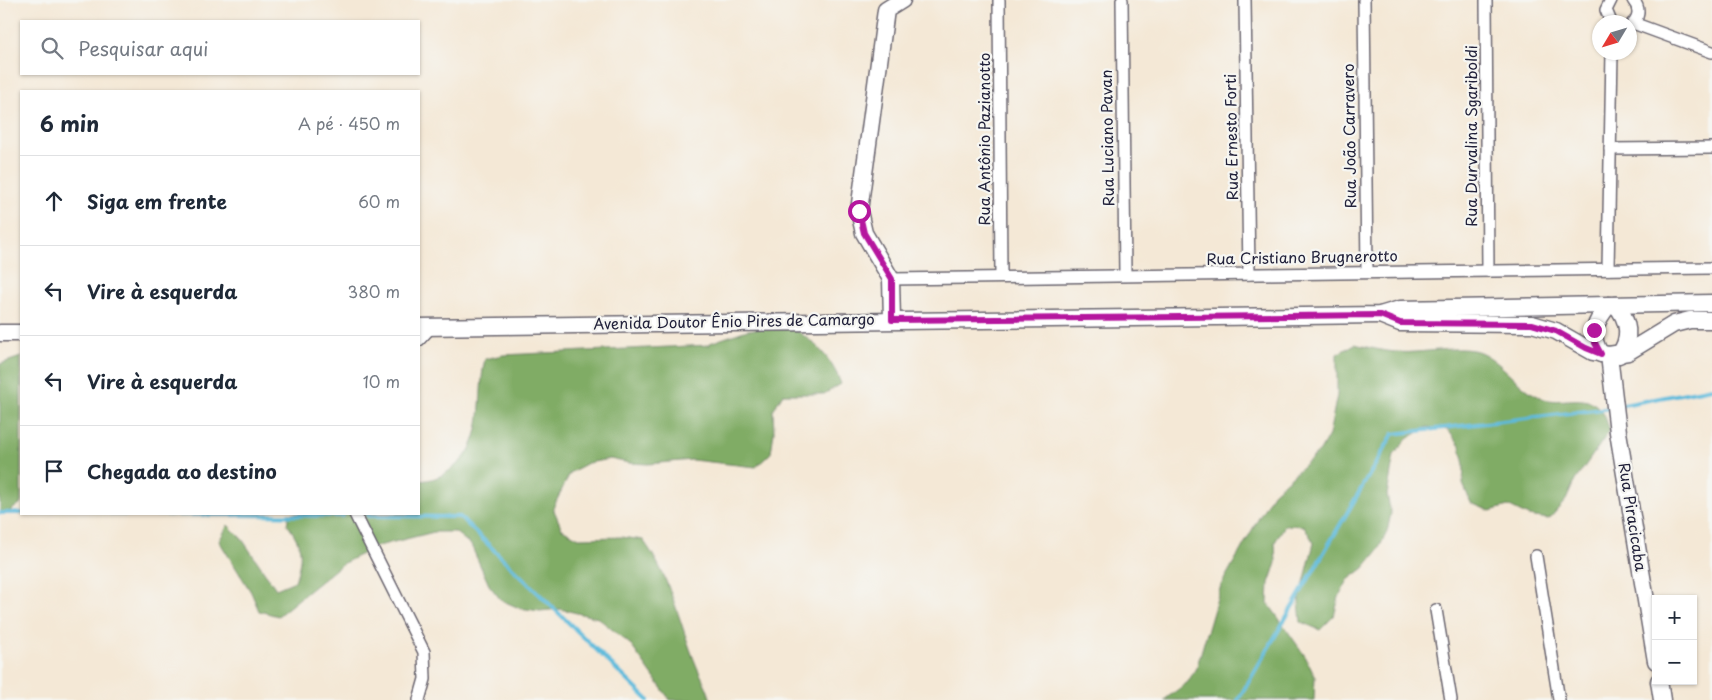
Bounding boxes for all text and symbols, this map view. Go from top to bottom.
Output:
north arrow [1592,15,1637,60]
search box [20,20,420,75]
icon: search [38,34,66,62]
text: Pesquisar aqui [78,34,208,62]
street label: Rua Durvalina Sgariboldi [1459,45,1482,227]
street label: Rua Antônio Pazianotto [972,53,995,225]
street label: Rua João Carravero [1336,63,1361,209]
street label: Rua Luciano Pavan [1094,69,1119,207]
street label: Rua Ernesto Forti [1218,74,1243,200]
text: 6 min [40,107,99,139]
text: A pé · 450 m [298,111,400,135]
icon: ahead [40,187,68,215]
text: Siga em frente [87,187,227,215]
text: 60 m [358,189,400,213]
route start [848,200,871,223]
street label: Rua Cristiano Brugnerotto [1206,243,1398,270]
icon: left [40,277,68,305]
text: Vire à esquerda [87,277,238,305]
text: 380 m [348,279,400,303]
street label: Avenida Doutor Ênio Pires de Camargo [593,307,875,334]
route end [1583,319,1606,342]
icon: left [40,367,68,395]
text: Vire à esquerda [87,367,238,395]
text: 10 m [363,369,400,393]
icon: arrive [40,457,68,485]
text: Chegada ao destino [87,457,277,485]
street label: Rua Piracicaba [1614,461,1654,573]
map controls [1652,595,1697,685]
button: + [1652,595,1697,640]
button: − [1652,640,1697,685]

